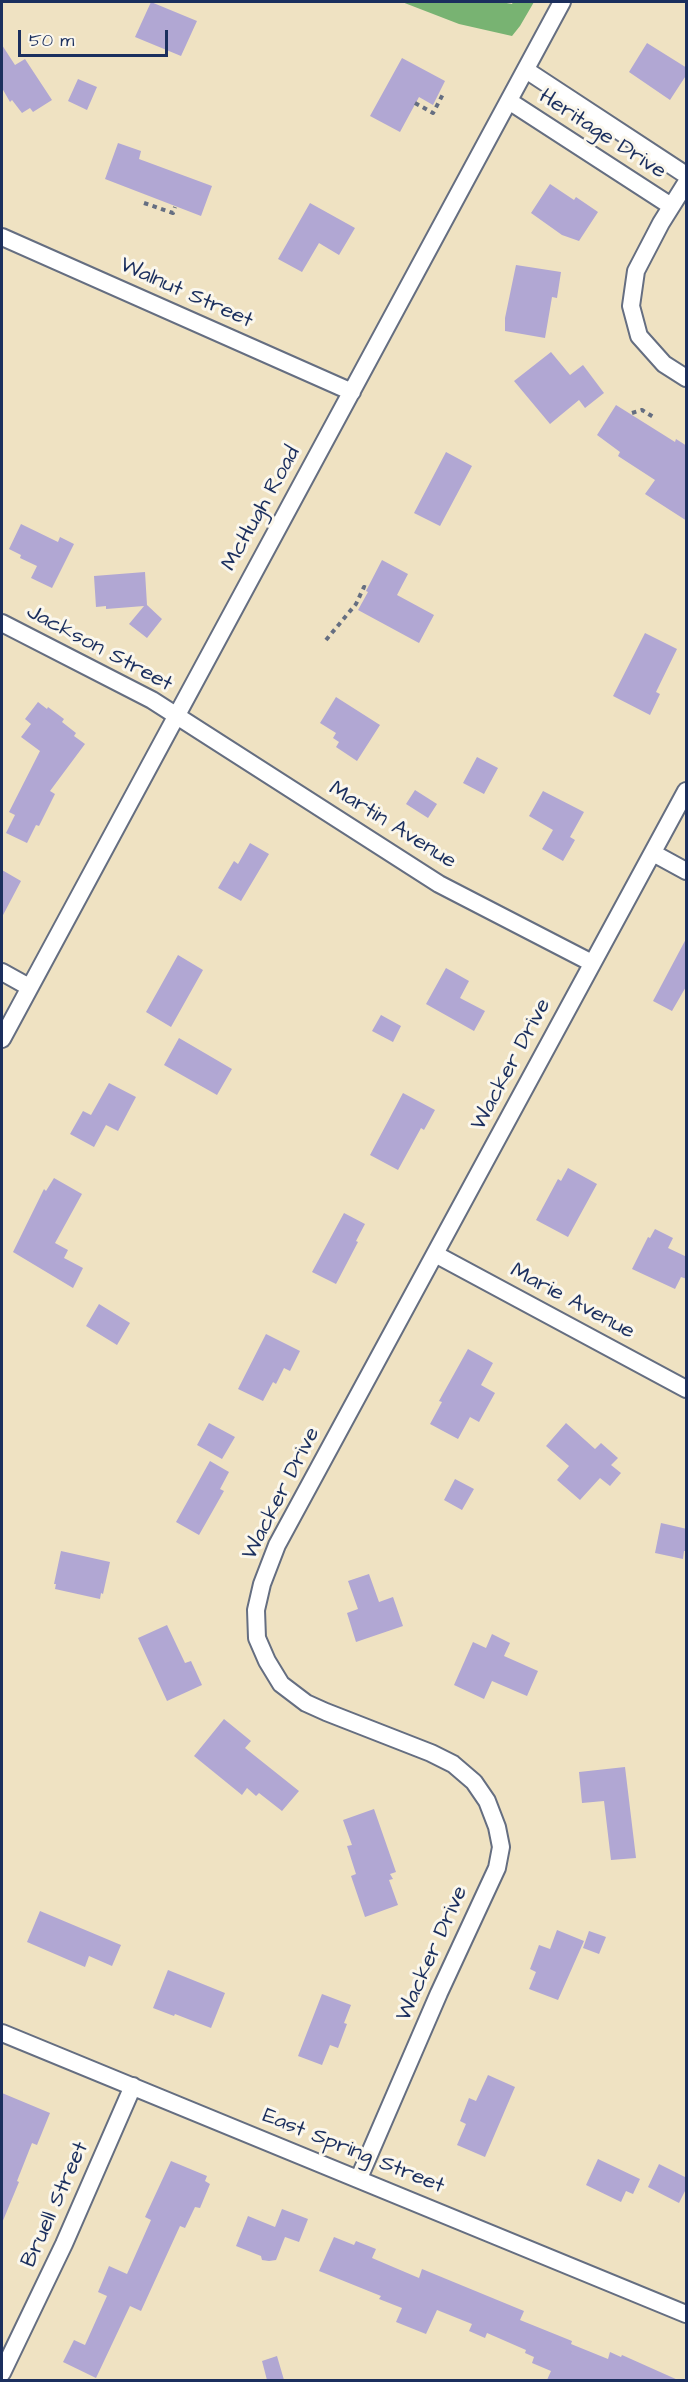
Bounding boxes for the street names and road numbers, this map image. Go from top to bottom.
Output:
street label: Heritage Drive [534,84,670,186]
street label: Walnut Street [115,253,257,335]
street label: McHugh Road [217,442,307,576]
street label: Jackson Street [22,599,176,699]
street label: Martin Avenue [324,776,460,876]
street label: Wacker Drive [466,995,558,1135]
street label: Marie Avenue [505,1258,639,1346]
street label: Wacker Drive [237,1423,327,1565]
street label: Wacker Drive [391,1882,475,2026]
street label: East Spring Street [258,2103,448,2201]
street label: Bruell Street [17,2138,95,2272]

